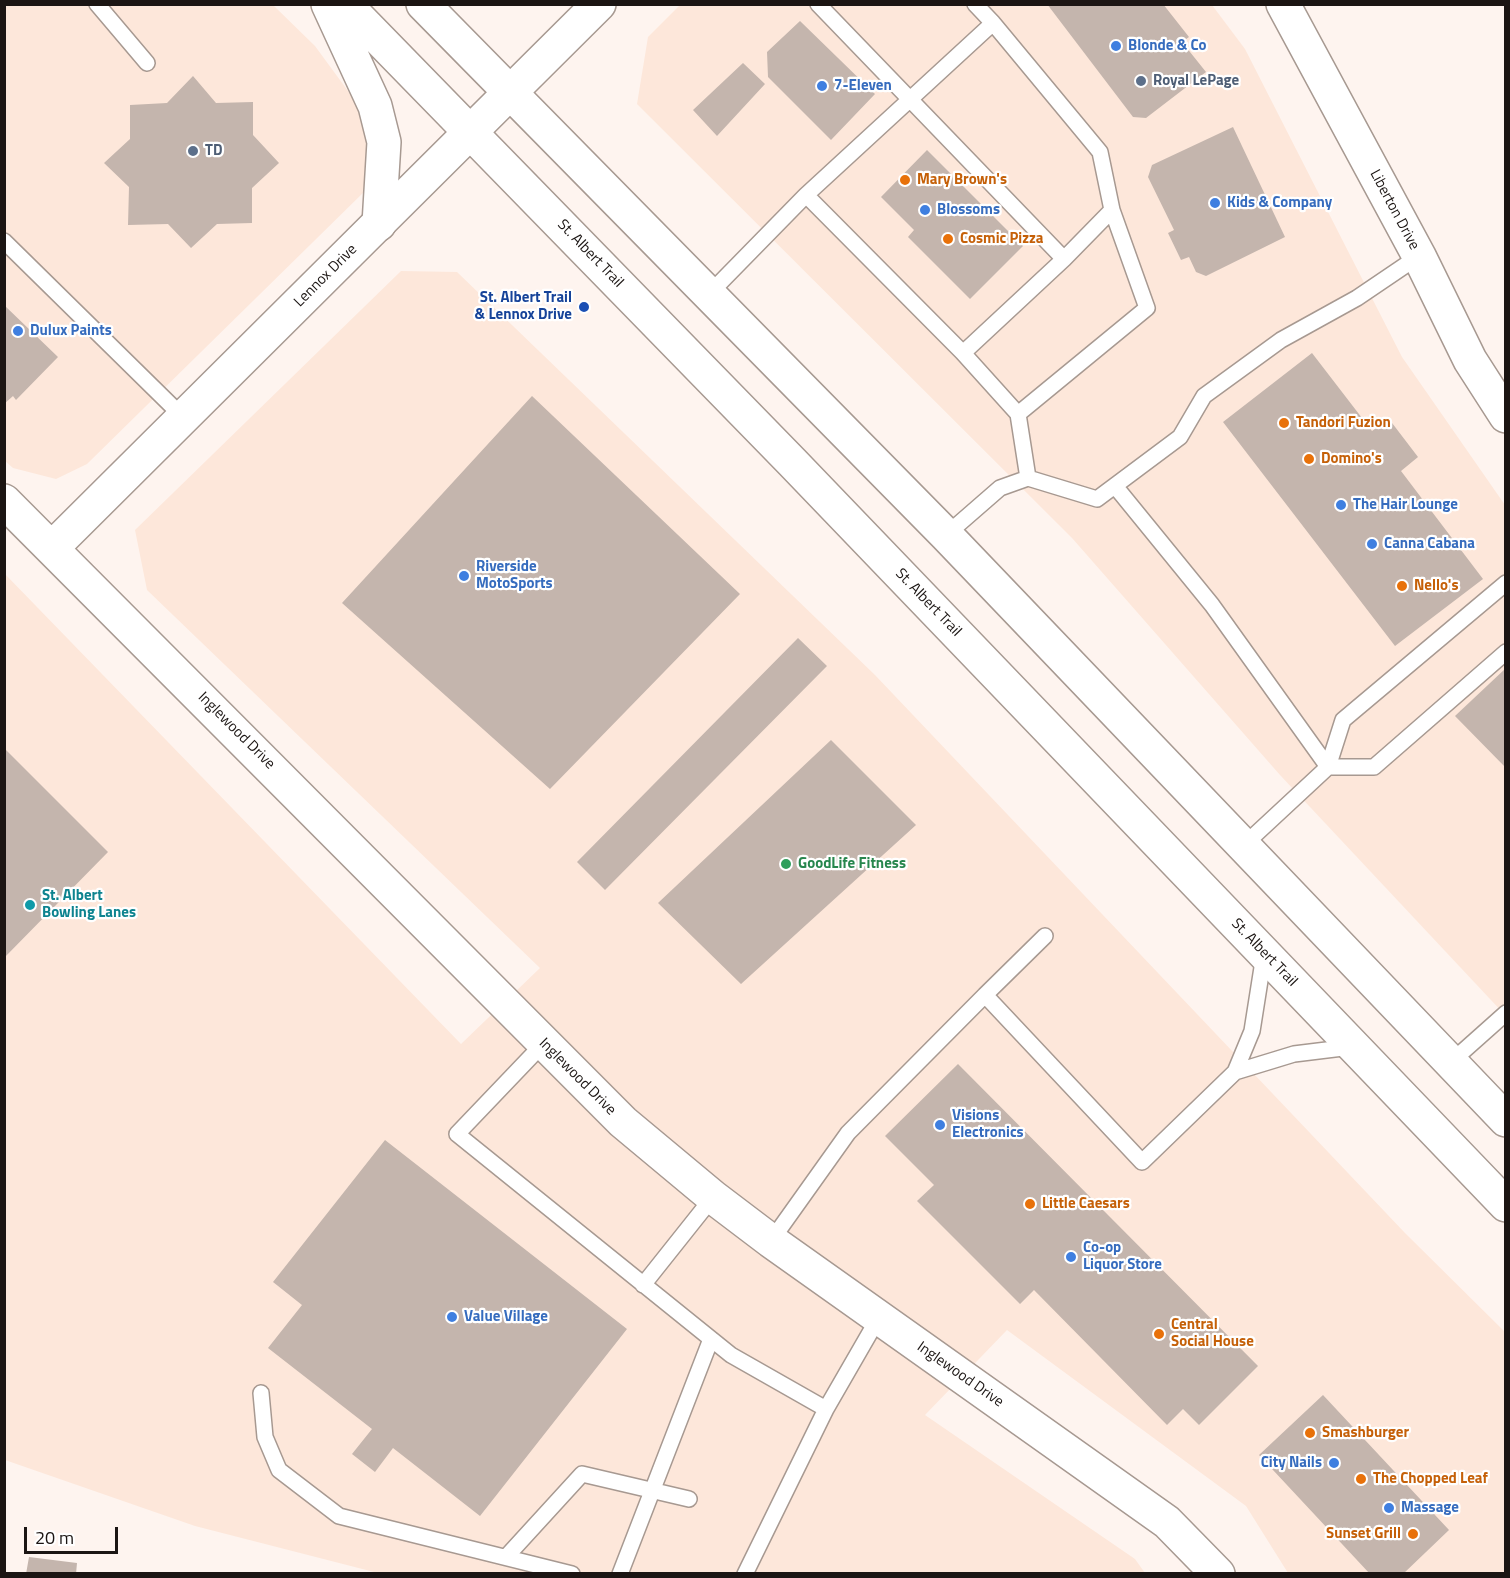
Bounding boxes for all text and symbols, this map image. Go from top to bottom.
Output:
place label: Blonde & Co [1128,37,1206,55]
marker: Blonde & Co [1109,39,1123,53]
place label: Royal LePage [1153,72,1239,90]
marker: Royal LePage [1134,74,1148,88]
place label: 7-Eleven [834,77,892,95]
marker: 7-Eleven [815,79,829,93]
place label: TD [205,142,222,160]
marker: TD [186,144,200,158]
street label: Liberton Drive [1365,167,1423,253]
place label: Mary Brown's [917,171,1007,189]
marker: Mary Brown's [898,173,912,187]
place label: Kids & Company [1227,194,1332,212]
marker: Kids & Company [1208,196,1222,210]
place label: Blossoms [937,201,1000,219]
marker: Blossoms [918,203,932,217]
street label: St. Albert Trail [553,216,627,292]
place label: Cosmic Pizza [960,230,1044,248]
marker: Cosmic Pizza [941,232,955,246]
street label: Lennox Drive [291,241,361,311]
place label: St. Albert Trail & Lennox Drive [475,289,572,324]
marker: St. Albert Trail & Lennox Drive [577,300,591,314]
place label: Dulux Paints [30,322,112,340]
marker: Dulux Paints [11,324,25,338]
place label: Tandori Fuzion [1296,414,1391,432]
marker: Tandori Fuzion [1277,416,1291,430]
place label: Domino's [1321,450,1382,468]
marker: Domino's [1302,452,1316,466]
place label: The Hair Lounge [1353,496,1458,514]
marker: The Hair Lounge [1334,498,1348,512]
place label: Canna Cabana [1384,535,1475,553]
marker: Canna Cabana [1365,537,1379,551]
place label: Riverside MotoSports [476,558,553,593]
street label: St. Albert Trail [891,565,965,641]
marker: Riverside MotoSports [457,569,471,583]
place label: Nello's [1414,577,1459,595]
marker: Nello's [1395,579,1409,593]
street label: Inglewood Drive [194,689,278,773]
place label: GoodLife Fitness [798,855,906,873]
marker: GoodLife Fitness [779,857,793,871]
place label: St. Albert Bowling Lanes [42,887,136,922]
marker: St. Albert Bowling Lanes [23,898,37,912]
street label: St. Albert Trail [1227,915,1301,991]
street label: Inglewood Drive [535,1035,619,1119]
place label: Visions Electronics [952,1107,1024,1142]
marker: Visions Electronics [933,1118,947,1132]
place label: Little Caesars [1042,1195,1130,1213]
marker: Little Caesars [1023,1197,1037,1211]
place label: Co-op Liquor Store [1083,1239,1162,1274]
marker: Co-op Liquor Store [1064,1250,1078,1264]
place label: Value Village [464,1308,548,1326]
marker: Value Village [445,1310,459,1324]
place label: Central Social House [1171,1316,1254,1351]
marker: Central Social House [1152,1327,1166,1341]
street label: Inglewood Drive [913,1338,1007,1412]
place label: Smashburger [1322,1424,1409,1442]
marker: Smashburger [1303,1426,1317,1440]
place label: City Nails [1261,1454,1322,1472]
marker: City Nails [1327,1456,1341,1470]
place label: The Chopped Leaf [1373,1470,1488,1488]
marker: The Chopped Leaf [1354,1472,1368,1486]
place label: Massage [1401,1499,1459,1517]
marker: Massage [1382,1501,1396,1515]
scale bar [27,1515,122,1553]
text: 20 m [35,1524,74,1551]
place label: Sunset Grill [1326,1525,1401,1543]
marker: Sunset Grill [1406,1527,1420,1541]

